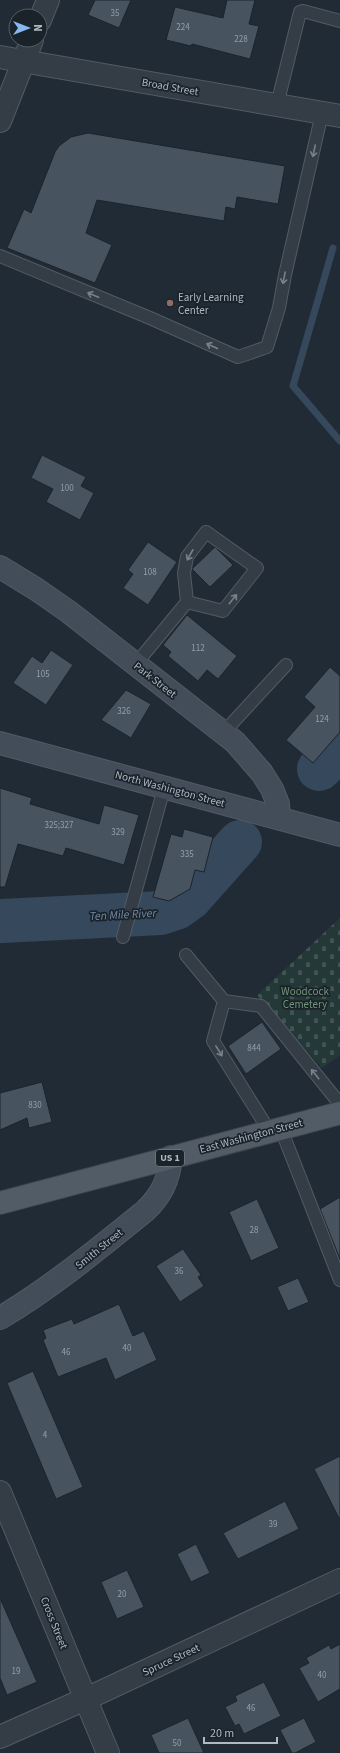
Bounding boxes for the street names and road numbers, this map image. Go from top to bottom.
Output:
street label: Broad Street [140,75,200,99]
street label: Park Street [131,659,180,702]
street label: North Washington Street [113,767,227,811]
street label: East Washington Street [198,1115,304,1157]
road number: US 1 [156,1150,184,1166]
street label: Smith Street [72,1225,126,1273]
street label: Cross Street [37,1595,71,1652]
street label: Spruce Street [140,1640,202,1680]

